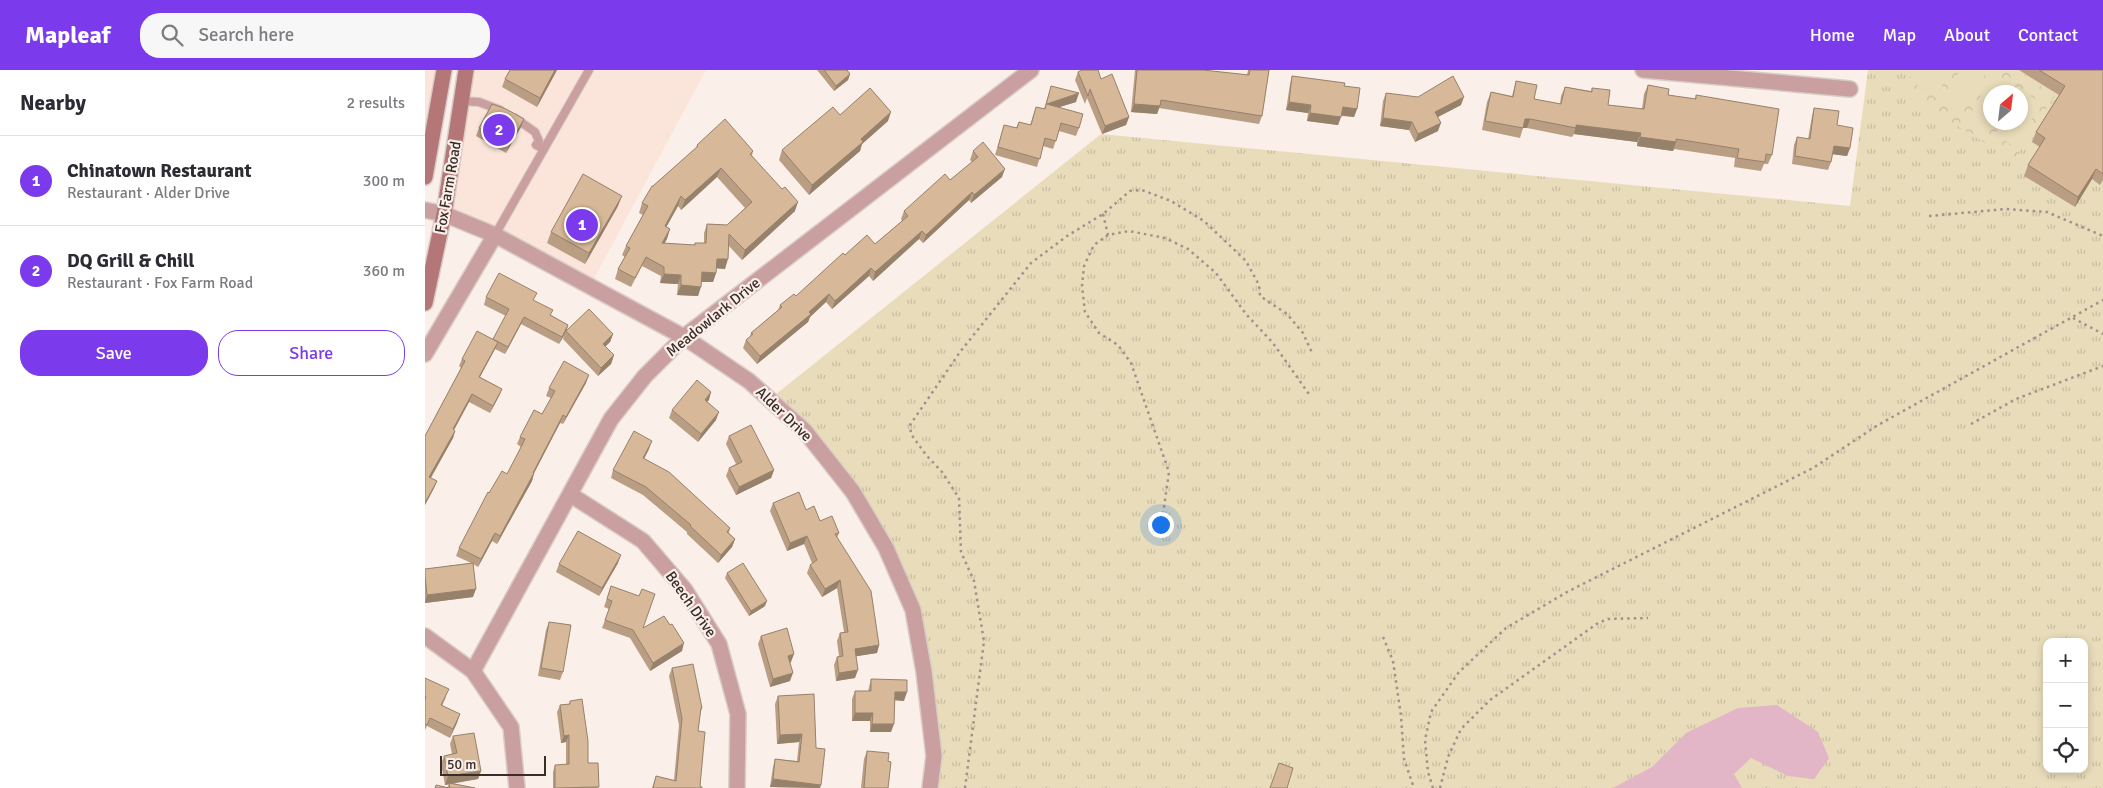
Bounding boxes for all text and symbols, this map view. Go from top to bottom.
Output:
search box [140,13,490,58]
text: Mapleaf [25,20,110,50]
icon: search [158,21,186,49]
text: Search here [198,23,294,47]
text: Home [1810,24,1855,46]
text: Map [1883,24,1916,46]
text: About [1944,24,1990,46]
text: Contact [2018,24,2078,46]
north arrow [1983,85,2028,130]
text: Nearby [20,90,86,116]
text: 2 results [346,93,405,113]
pin: 2 [483,111,515,149]
street label: Fox Farm Road [431,140,465,234]
text: Chinatown Restaurant [67,159,252,183]
text: 1 [32,171,40,191]
text: 300 m [363,171,405,191]
text: Restaurant · Alder Drive [67,183,230,203]
pin: 1 [566,206,598,244]
text: DQ Grill & Chill [67,249,194,273]
text: 2 [32,261,40,281]
text: 360 m [363,261,405,281]
text: Restaurant · Fox Farm Road [67,273,253,293]
street label: Meadowlark Drive [662,274,764,360]
button: Save [20,330,208,376]
button: Share [218,330,405,376]
street label: Alder Drive [752,383,816,445]
your location [1148,512,1174,538]
street label: Beech Drive [662,568,720,640]
map controls [2043,638,2088,773]
button: + [2043,638,2088,683]
button: − [2043,683,2088,728]
button: locate [2043,728,2088,773]
scale bar [440,753,546,776]
text: 50 m [447,756,476,773]

